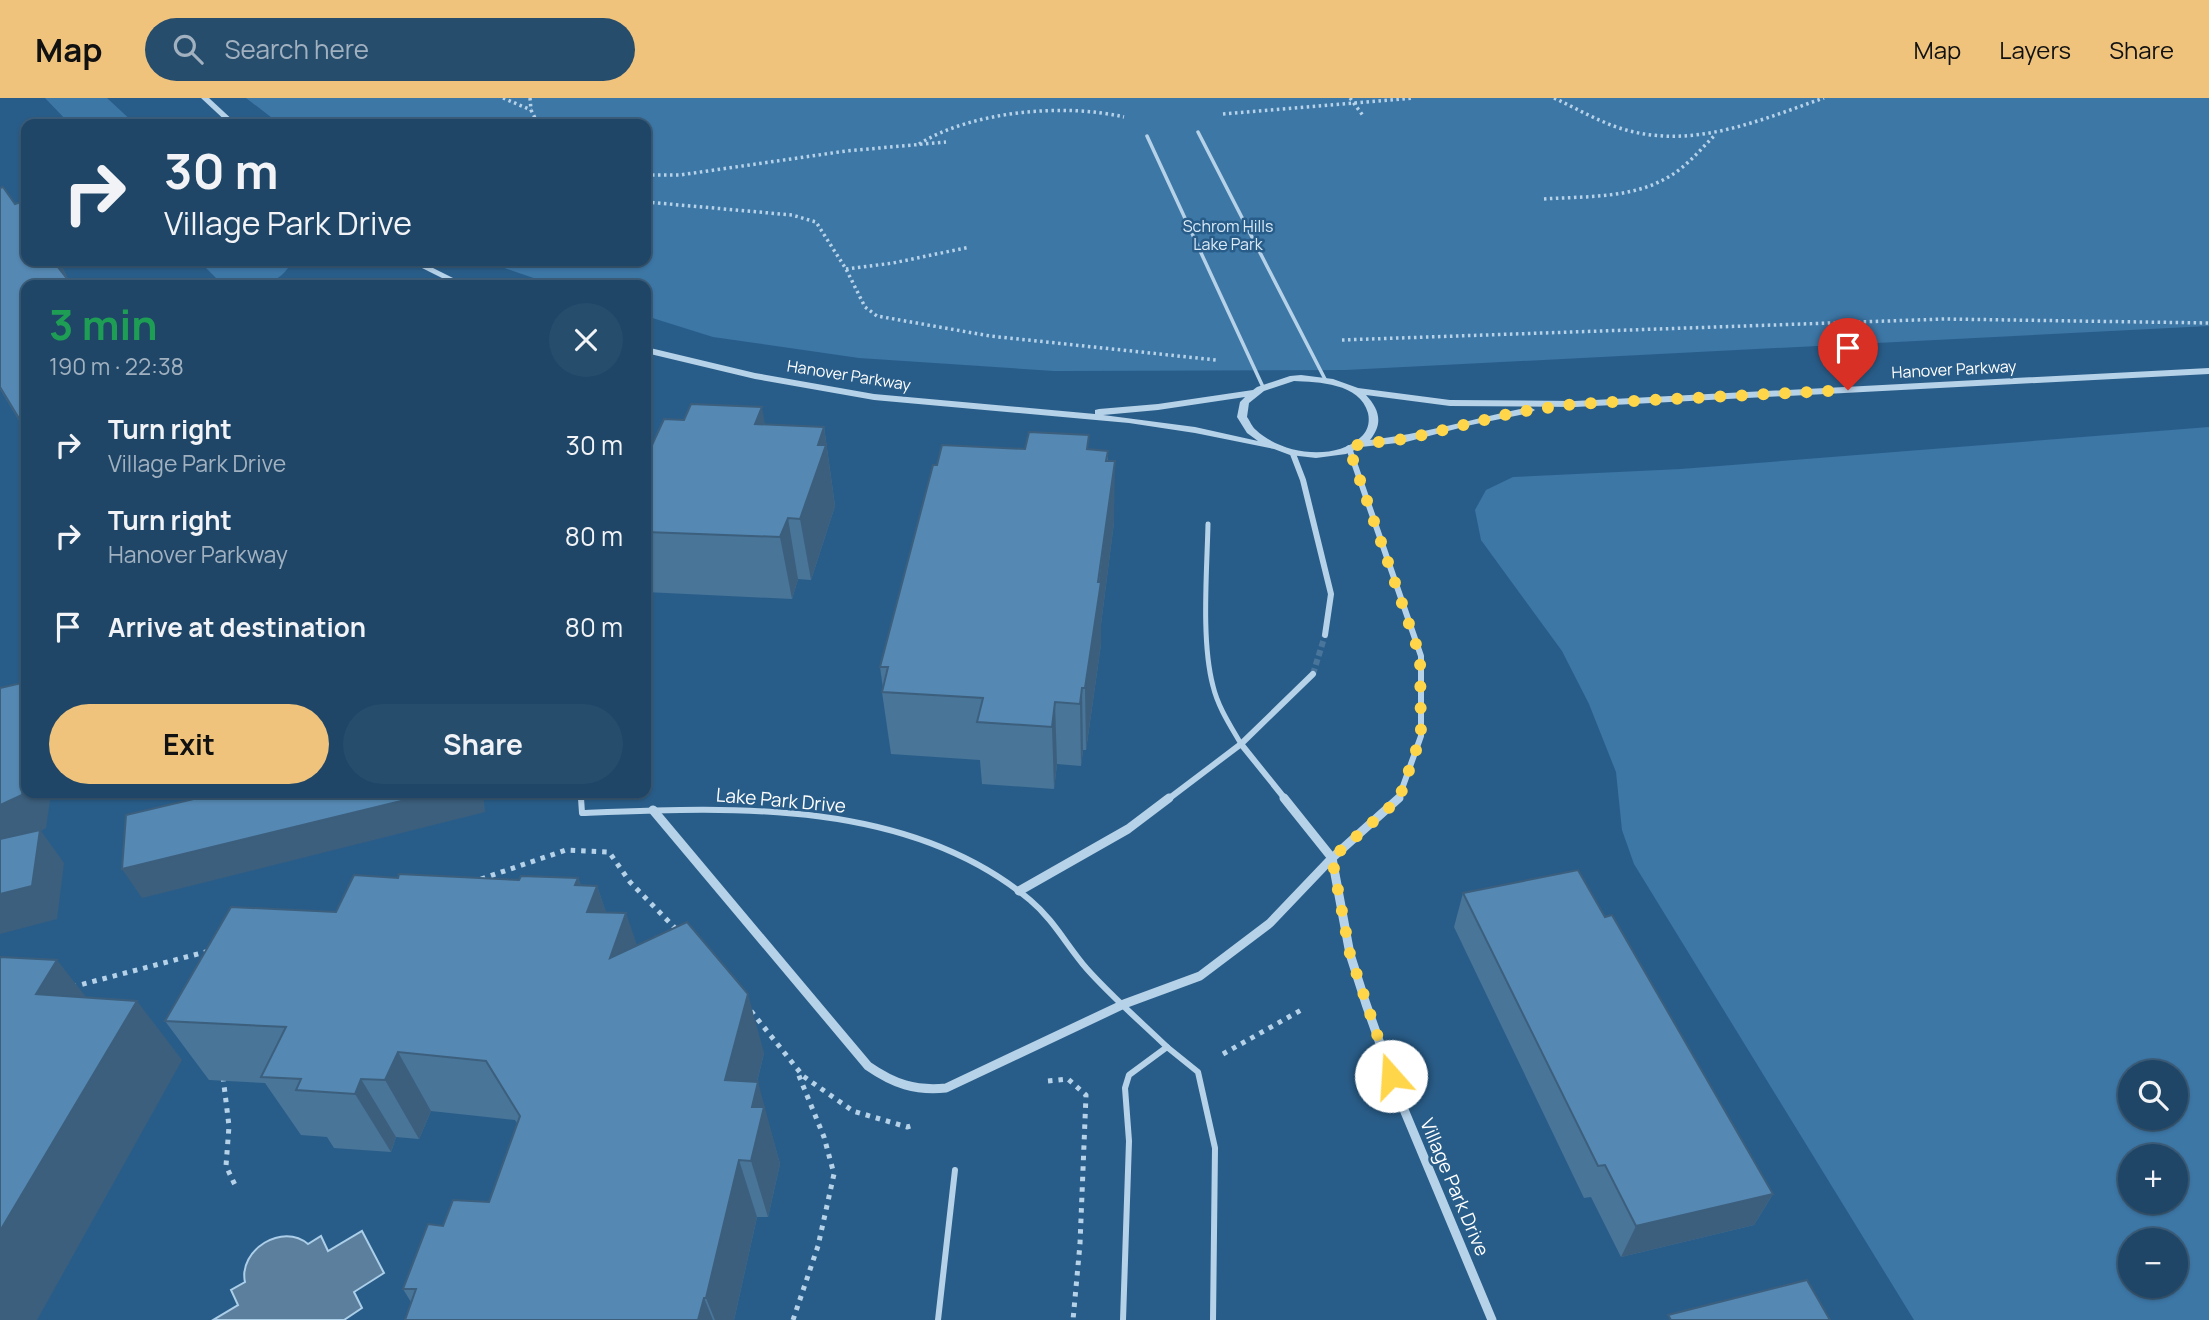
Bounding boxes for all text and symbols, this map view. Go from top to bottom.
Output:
search box [145,18,635,81]
text: Map [35,27,103,72]
icon: search [169,30,207,68]
text: Search here [225,31,369,67]
text: Map [1914,33,1961,66]
text: Layers [1999,33,2071,66]
text: Share [2109,33,2174,66]
text: 30 m [164,137,279,204]
icon: right [49,147,140,238]
text: Village Park Drive [164,201,412,245]
park label: Schrom Hills Lake Park [1183,215,1273,255]
text: 3 min [49,295,158,353]
button: close [549,303,623,377]
pin [1818,318,1878,390]
icon: arrive [1829,329,1867,367]
text: 190 m · 22:38 [49,350,184,382]
street label: Hanover Parkway [786,354,913,396]
street label: Hanover Parkway [1891,355,2018,383]
text: Turn right [108,411,232,447]
icon: right [49,426,87,464]
text: 30 m [566,427,623,463]
text: Village Park Drive [108,447,286,479]
text: Turn right [108,502,232,538]
icon: right [49,517,87,555]
text: 80 m [565,518,623,554]
text: Hanover Parkway [108,538,288,570]
icon: arrive [49,608,87,646]
text: Arrive at destination [108,609,366,645]
text: 80 m [565,609,623,645]
button: Exit [49,704,329,784]
button: Share [343,704,623,784]
street label: Lake Park Drive [715,781,847,819]
position arrow [1354,1039,1428,1113]
map controls [2118,1060,2188,1298]
button: search [2118,1060,2188,1130]
street label: Village Park Drive [1414,1114,1496,1260]
button: + [2118,1144,2188,1214]
button: − [2118,1228,2188,1298]

